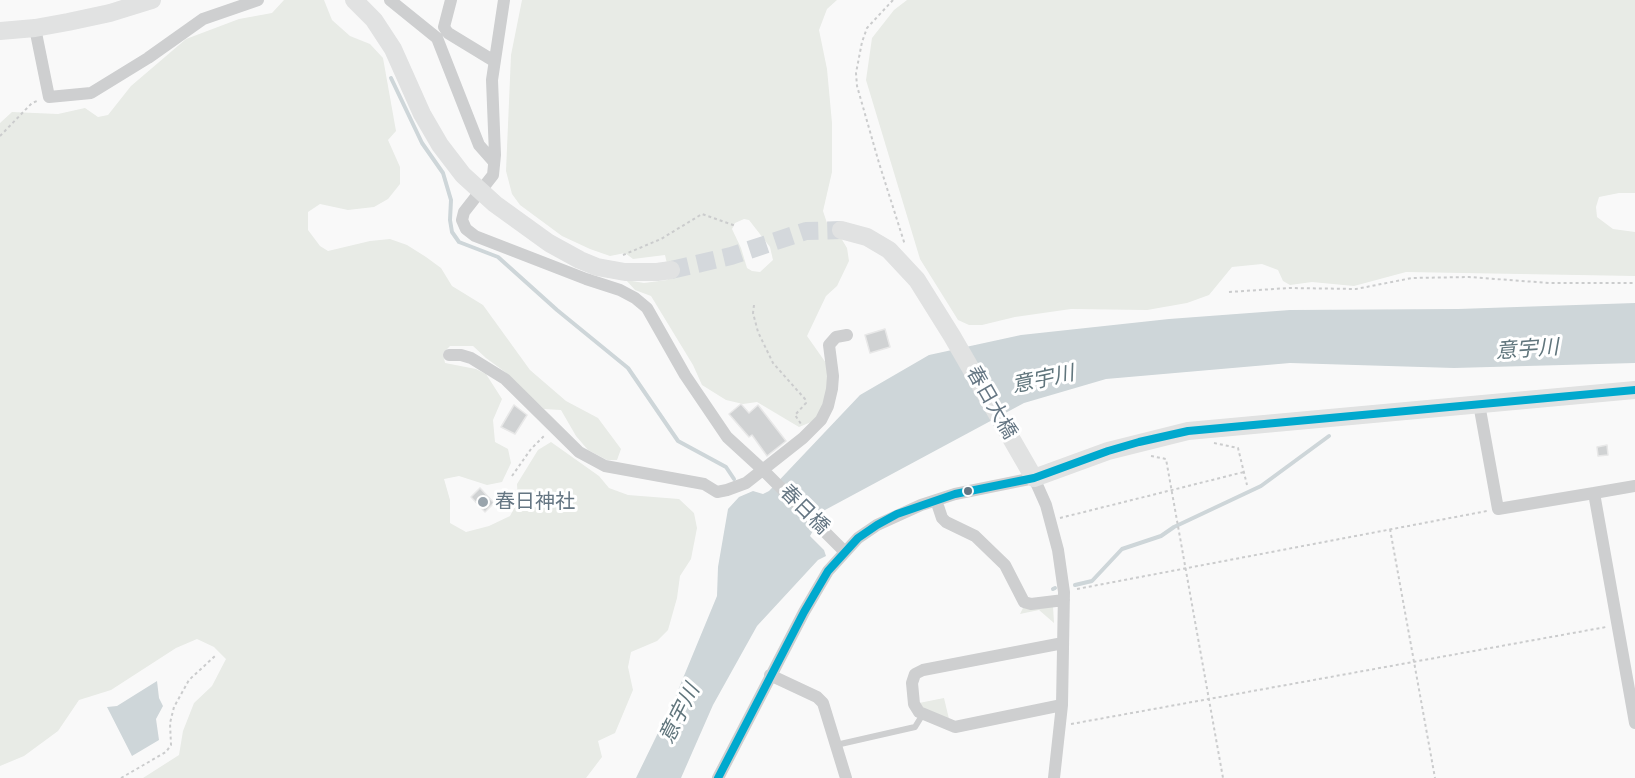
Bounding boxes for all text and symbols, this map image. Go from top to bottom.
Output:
water label: 意宇川 [1495,335,1559,365]
water label: 意宇川 [1010,361,1076,399]
street label: 春日大橋 [961,362,1021,444]
street label: 春日橋 [774,480,834,540]
unlabelled marker [962,485,974,497]
place label: 春日神社 [495,490,575,514]
marker: 春日神社 [476,495,490,509]
water label: 意宇川 [654,680,706,748]

